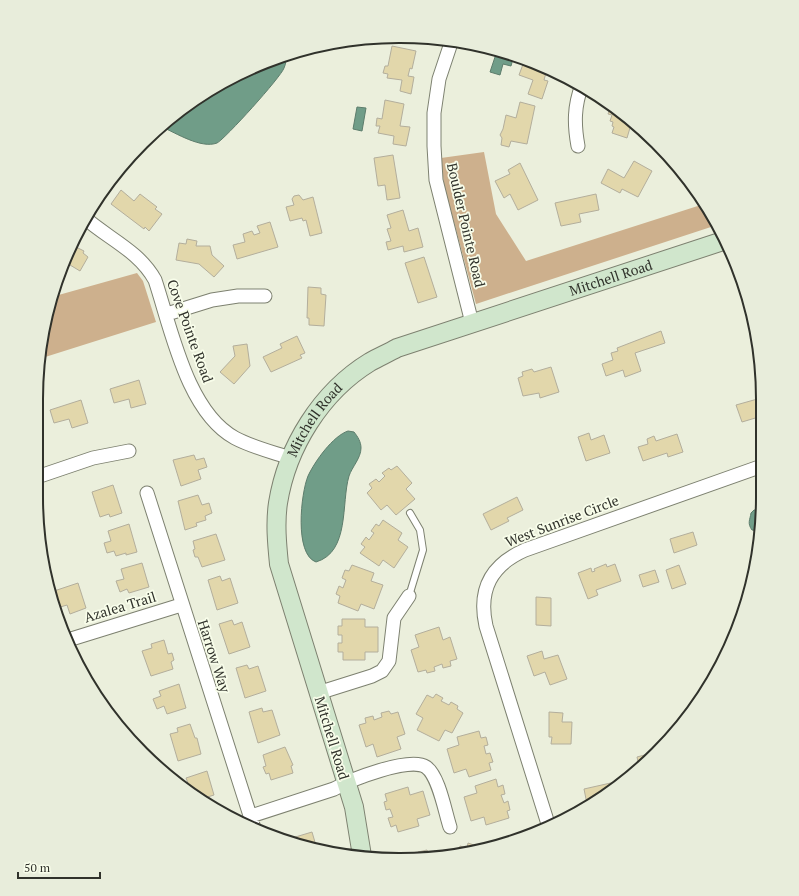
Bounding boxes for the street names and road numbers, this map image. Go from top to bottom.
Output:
street label: Boulder Pointe Road [443,161,490,289]
street label: Mitchell Road [567,255,655,300]
street label: Cove Pointe Road [163,277,218,385]
street label: Mitchell Road [282,378,346,460]
street label: West Sunrise Circle [502,490,621,551]
street label: Azalea Trail [82,587,158,626]
street label: Harrow Way [194,617,235,696]
street label: Mitchell Road [311,694,354,782]

